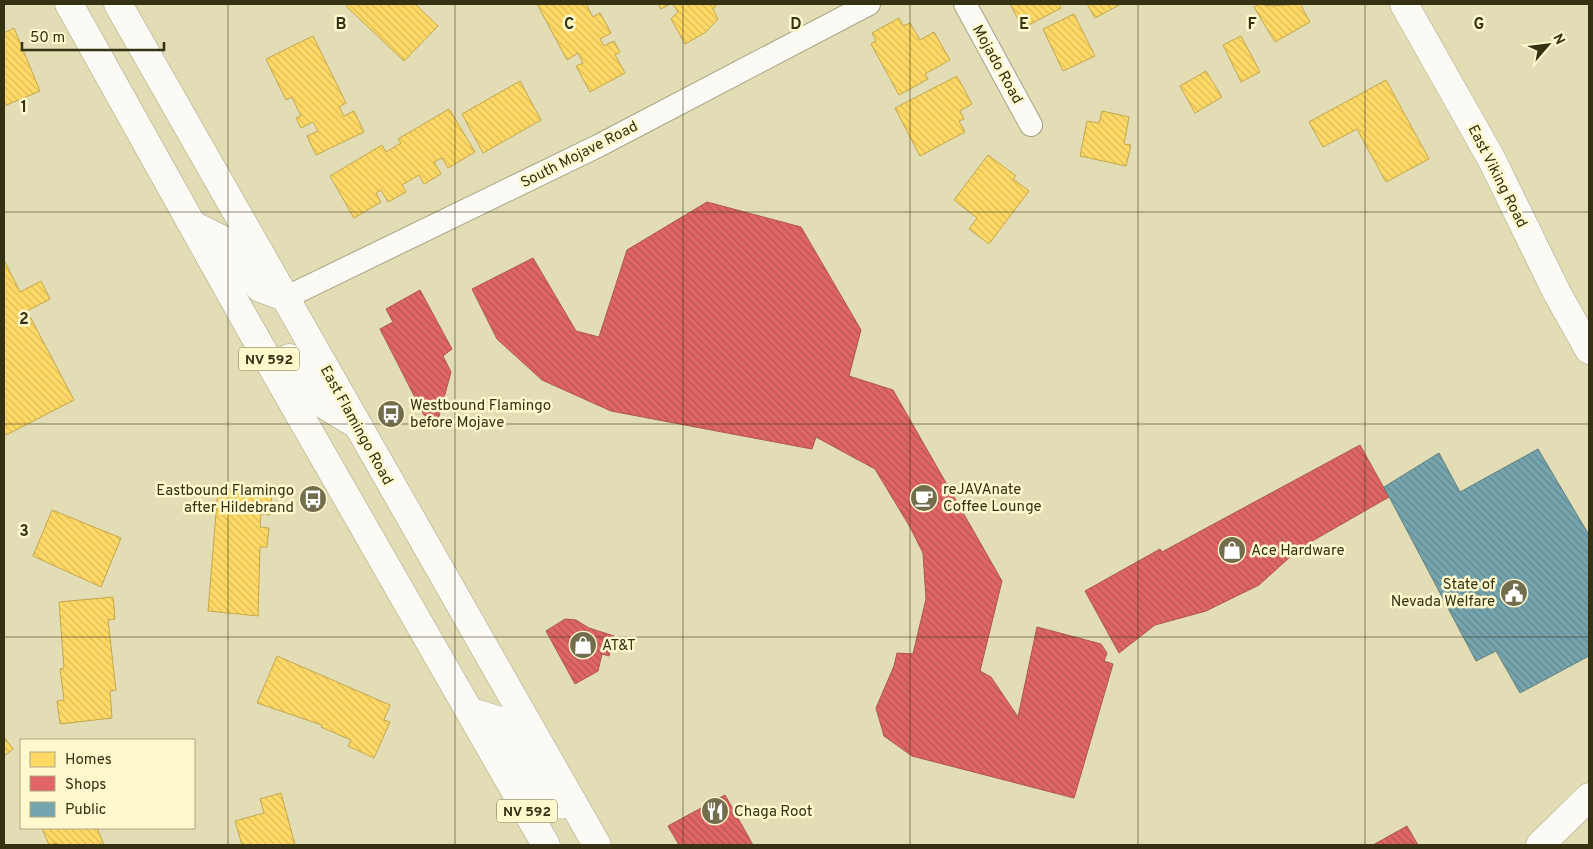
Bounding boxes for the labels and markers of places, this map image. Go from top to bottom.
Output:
place label: Westbound Flamingo before Mojave [410,397,551,433]
bus stop icon: Westbound Flamingo before Mojave [376,399,406,429]
place label: reJAVAnate Coffee Lounge [943,481,1042,517]
place label: Eastbound Flamingo after Hildebrand [156,482,294,518]
cafe icon: reJAVAnate Coffee Lounge [909,483,939,513]
bus stop icon: Eastbound Flamingo after Hildebrand [298,484,328,514]
shop icon: Ace Hardware [1217,535,1247,565]
place label: Ace Hardware [1251,542,1344,561]
place label: State of Nevada Welfare [1391,576,1495,612]
public building icon: State of Nevada Welfare [1499,578,1529,608]
shop icon: AT&T [568,630,598,660]
place label: AT&T [602,637,636,656]
restaurant icon: Chaga Root [700,796,730,826]
place label: Chaga Root [734,803,812,822]

